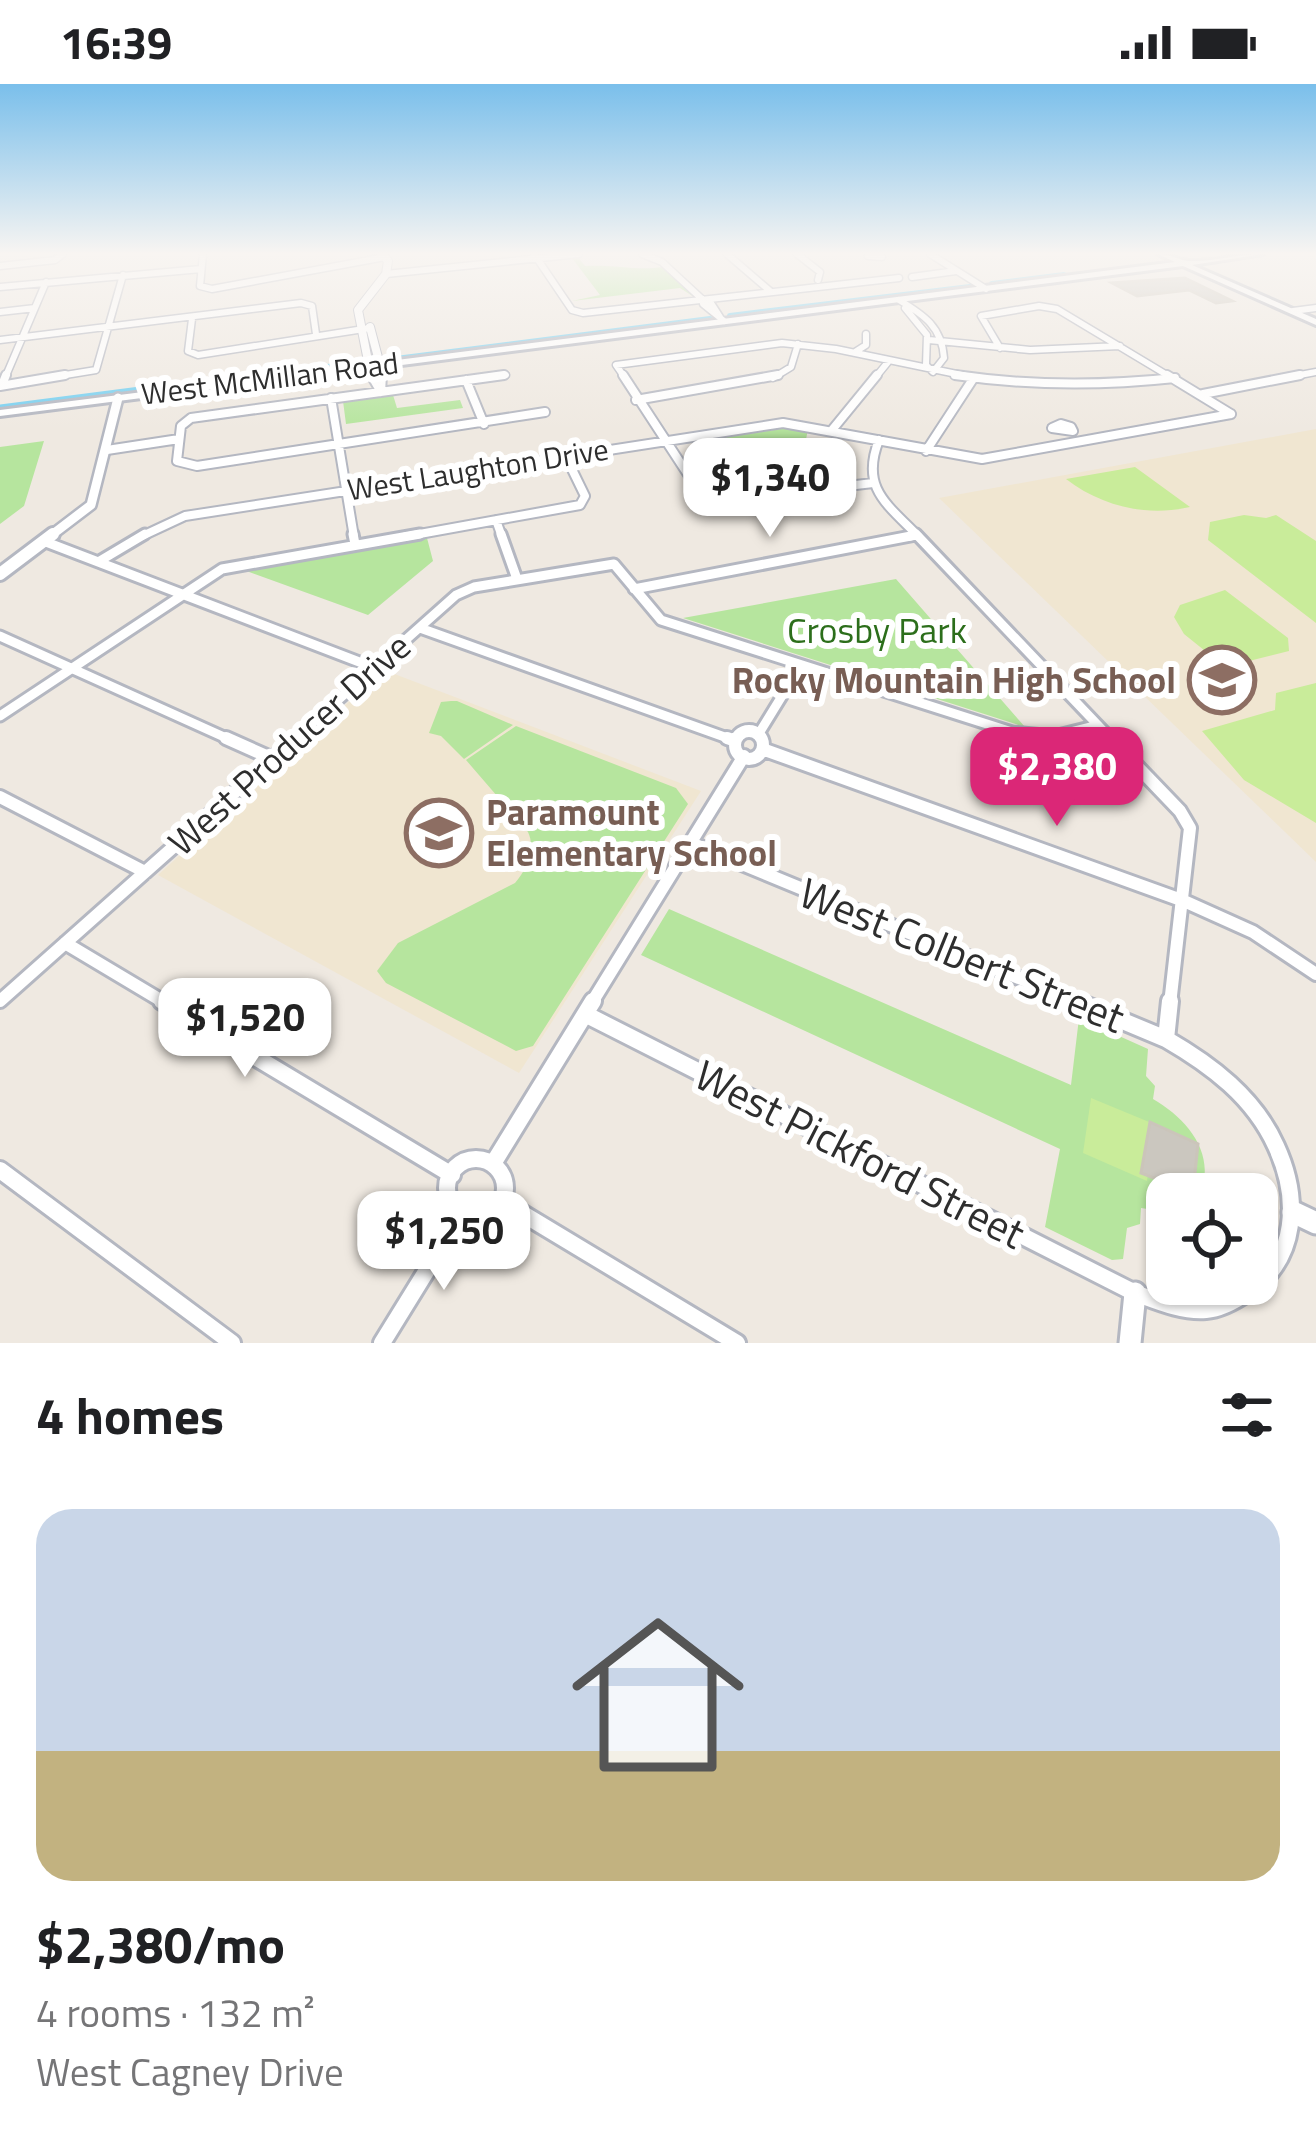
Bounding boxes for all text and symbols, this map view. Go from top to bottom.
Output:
text: 16:39 [60,8,172,76]
street label: West McMillan Road [139,339,401,417]
street label: West Laughton Drive [344,426,612,512]
pin: $1,340 [672,438,868,540]
text: $1,340 [710,447,830,506]
park label: Crosby Park [787,602,967,657]
street label: West Producer Drive [155,619,422,868]
school or university icon: Rocky Mountain High School [1187,645,1257,715]
place label: Rocky Mountain High School [732,652,1176,707]
pin: $2,380 [959,727,1155,829]
text: $2,380 [997,736,1117,795]
place label: Paramount Elementary School [486,784,777,880]
school or university icon: Paramount Elementary School [404,798,474,868]
street label: West Colbert Street [790,860,1135,1049]
pin: $1,520 [147,978,343,1080]
text: $1,520 [185,987,305,1046]
street label: West Pickford Street [684,1042,1037,1264]
map controls [1146,1173,1278,1305]
button: locate [1146,1173,1278,1305]
pin: $1,250 [346,1191,542,1293]
text: $1,250 [384,1200,504,1259]
text: 4 homes [36,1376,224,1454]
icon: filters [1214,1382,1280,1448]
icon: home [550,1587,766,1803]
text: $2,380/mo [36,1905,285,1983]
text: 4 rooms · 132 m² [36,1983,315,2042]
text: West Cagney Drive [36,2042,344,2101]

